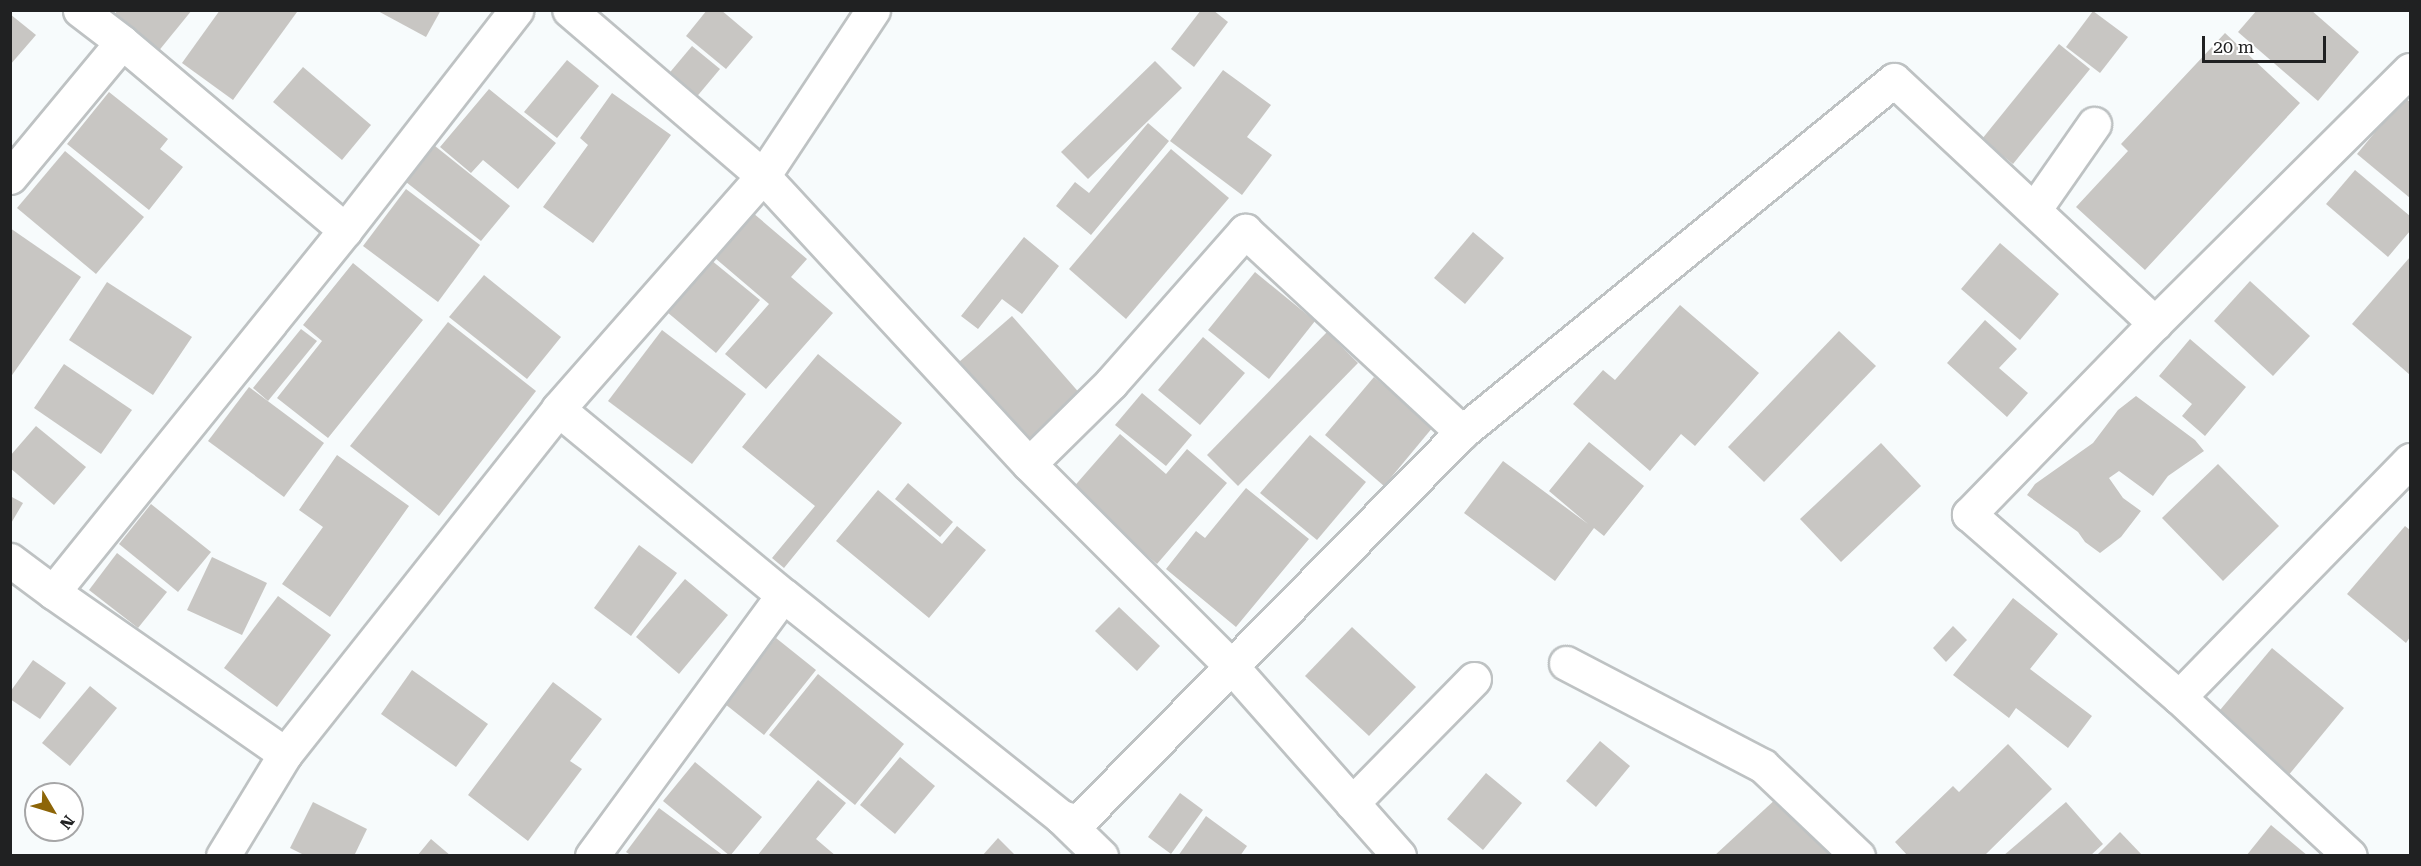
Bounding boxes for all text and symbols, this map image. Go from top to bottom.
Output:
scale bar [2205,24,2330,62]
text: 20 m [2213,36,2254,57]
north arrow [24,782,84,842]
text: N [56,811,78,833]

